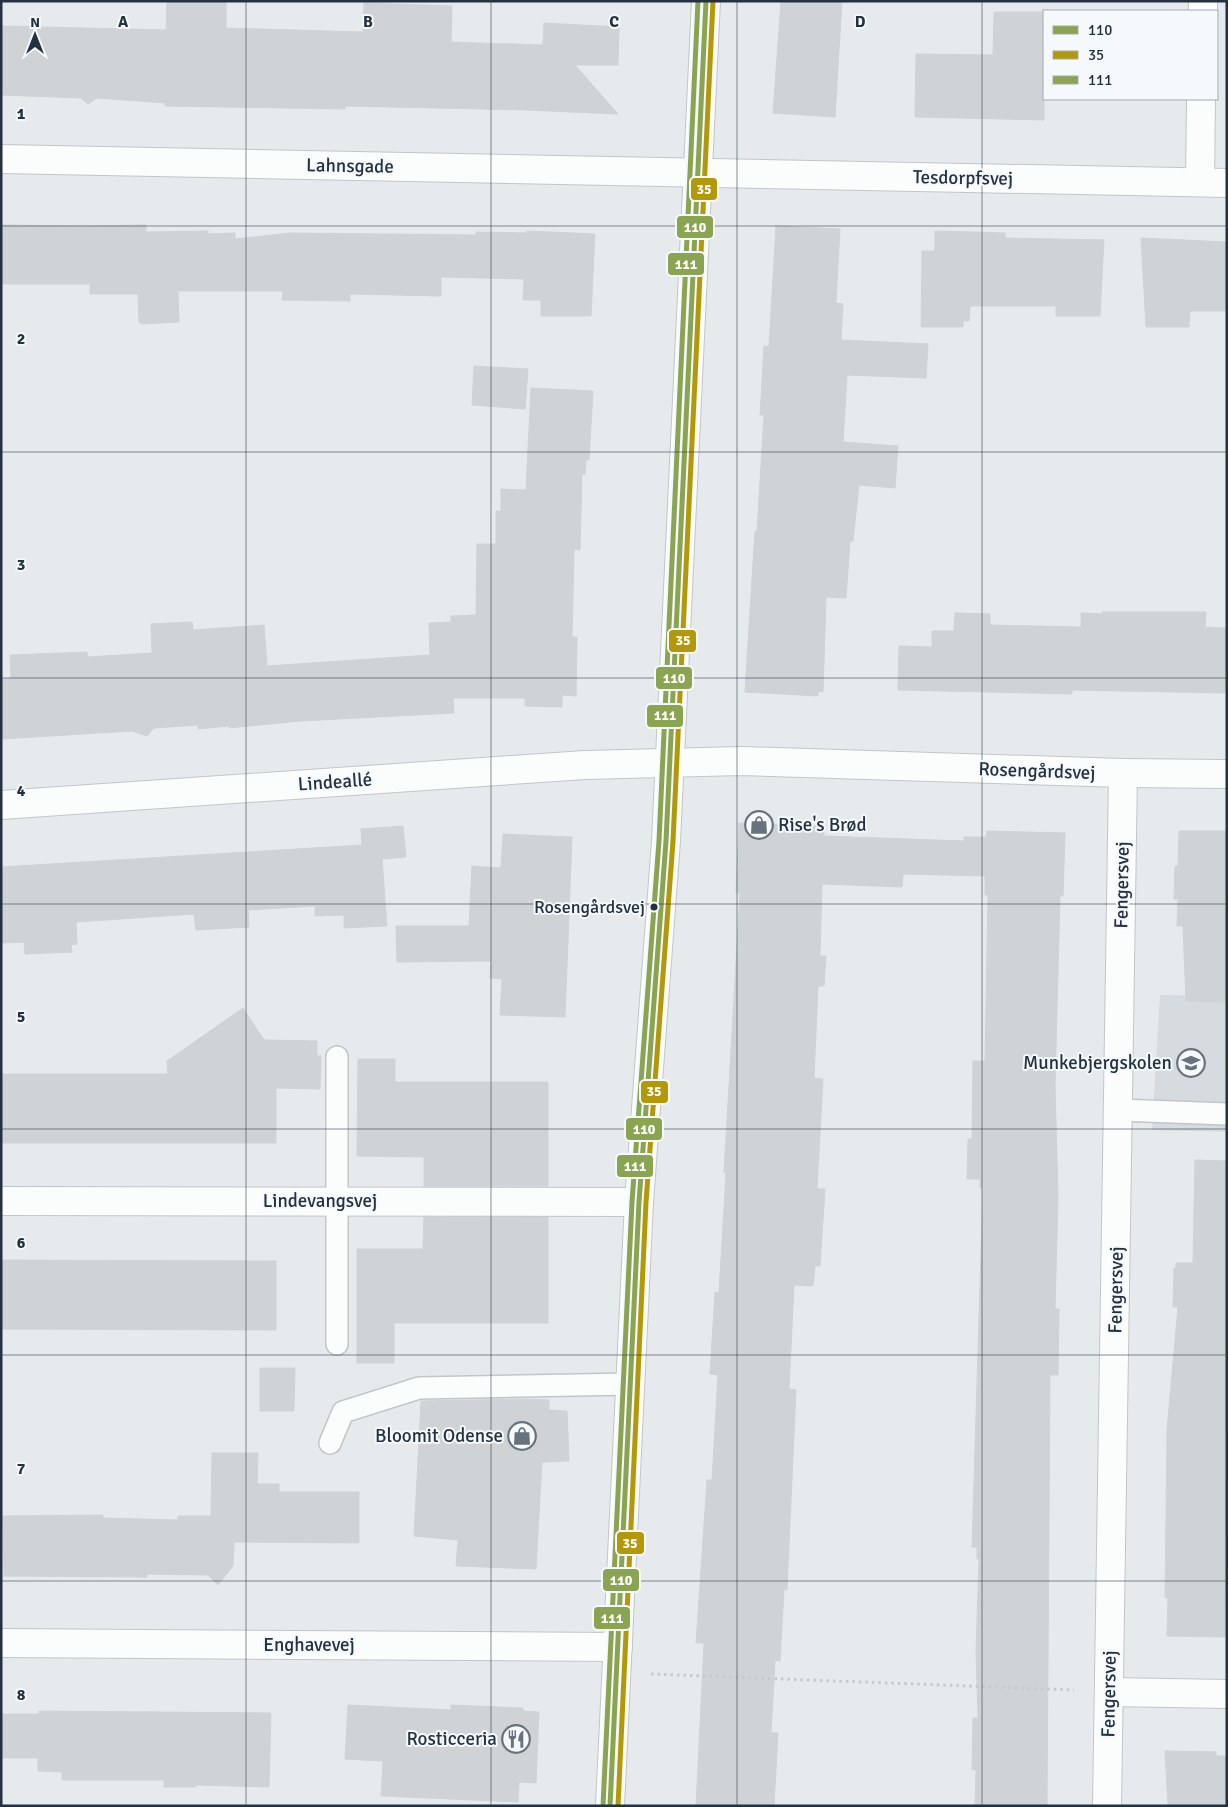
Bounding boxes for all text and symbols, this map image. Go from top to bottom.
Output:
north arrow [10,10,60,60]
legend [1043,10,1218,100]
text: A [118,12,129,32]
text: B [363,12,373,32]
text: C [609,12,619,32]
text: D [855,12,866,32]
text: N [30,14,40,31]
text: 110 [1088,21,1112,39]
text: 35 [1088,46,1104,64]
text: 111 [1088,71,1112,89]
text: 1 [17,104,26,124]
street label: Lahnsgade [306,153,394,179]
street label: Tesdorpfsvej [913,165,1013,191]
line badge: 35 [690,177,718,201]
text: 35 [696,181,712,198]
line badge: 110 [676,215,714,239]
text: 110 [684,219,707,236]
line badge: 111 [667,252,705,276]
text: 111 [675,256,698,273]
text: 2 [17,329,25,349]
text: 3 [17,555,25,575]
line badge: 35 [668,629,697,653]
text: 35 [675,632,691,649]
line badge: 110 [655,666,693,690]
text: 110 [663,670,686,687]
line badge: 111 [646,704,684,728]
text: 111 [654,707,677,724]
street label: Rosengårdsvej [978,757,1096,785]
street label: Lindeallé [297,767,373,797]
text: 4 [17,781,26,801]
shop icon: Rise's Brød [744,810,774,840]
place label: Rise's Brød [778,813,867,837]
street label: Fengersvej [1109,841,1135,929]
place label: Rosengårdsvej [534,896,645,918]
marker: Rosengårdsvej [649,902,659,912]
text: 5 [17,1007,25,1027]
school or university icon: Munkebjergskolen [1176,1048,1206,1078]
place label: Munkebjergskolen [1023,1051,1172,1075]
line badge: 35 [640,1080,669,1104]
text: 35 [646,1083,662,1100]
line badge: 110 [625,1117,663,1141]
text: 110 [633,1121,656,1138]
line badge: 111 [616,1154,654,1178]
text: 111 [624,1158,647,1175]
street label: Lindevangsvej [263,1189,377,1213]
text: 6 [17,1233,26,1253]
street label: Fengersvej [1103,1246,1129,1334]
shop icon: Bloomit Odense [507,1421,537,1451]
place label: Bloomit Odense [375,1424,503,1448]
text: 7 [17,1459,26,1479]
line badge: 35 [616,1531,645,1555]
text: 35 [622,1535,638,1552]
line badge: 110 [602,1568,640,1592]
text: 110 [610,1572,633,1589]
line badge: 111 [593,1606,631,1630]
text: 111 [601,1610,624,1627]
street label: Enghavevej [263,1633,355,1657]
street label: Fengersvej [1096,1650,1122,1738]
text: 8 [17,1685,26,1705]
restaurant icon: Rosticceria [501,1724,531,1754]
place label: Rosticceria [406,1727,497,1751]

